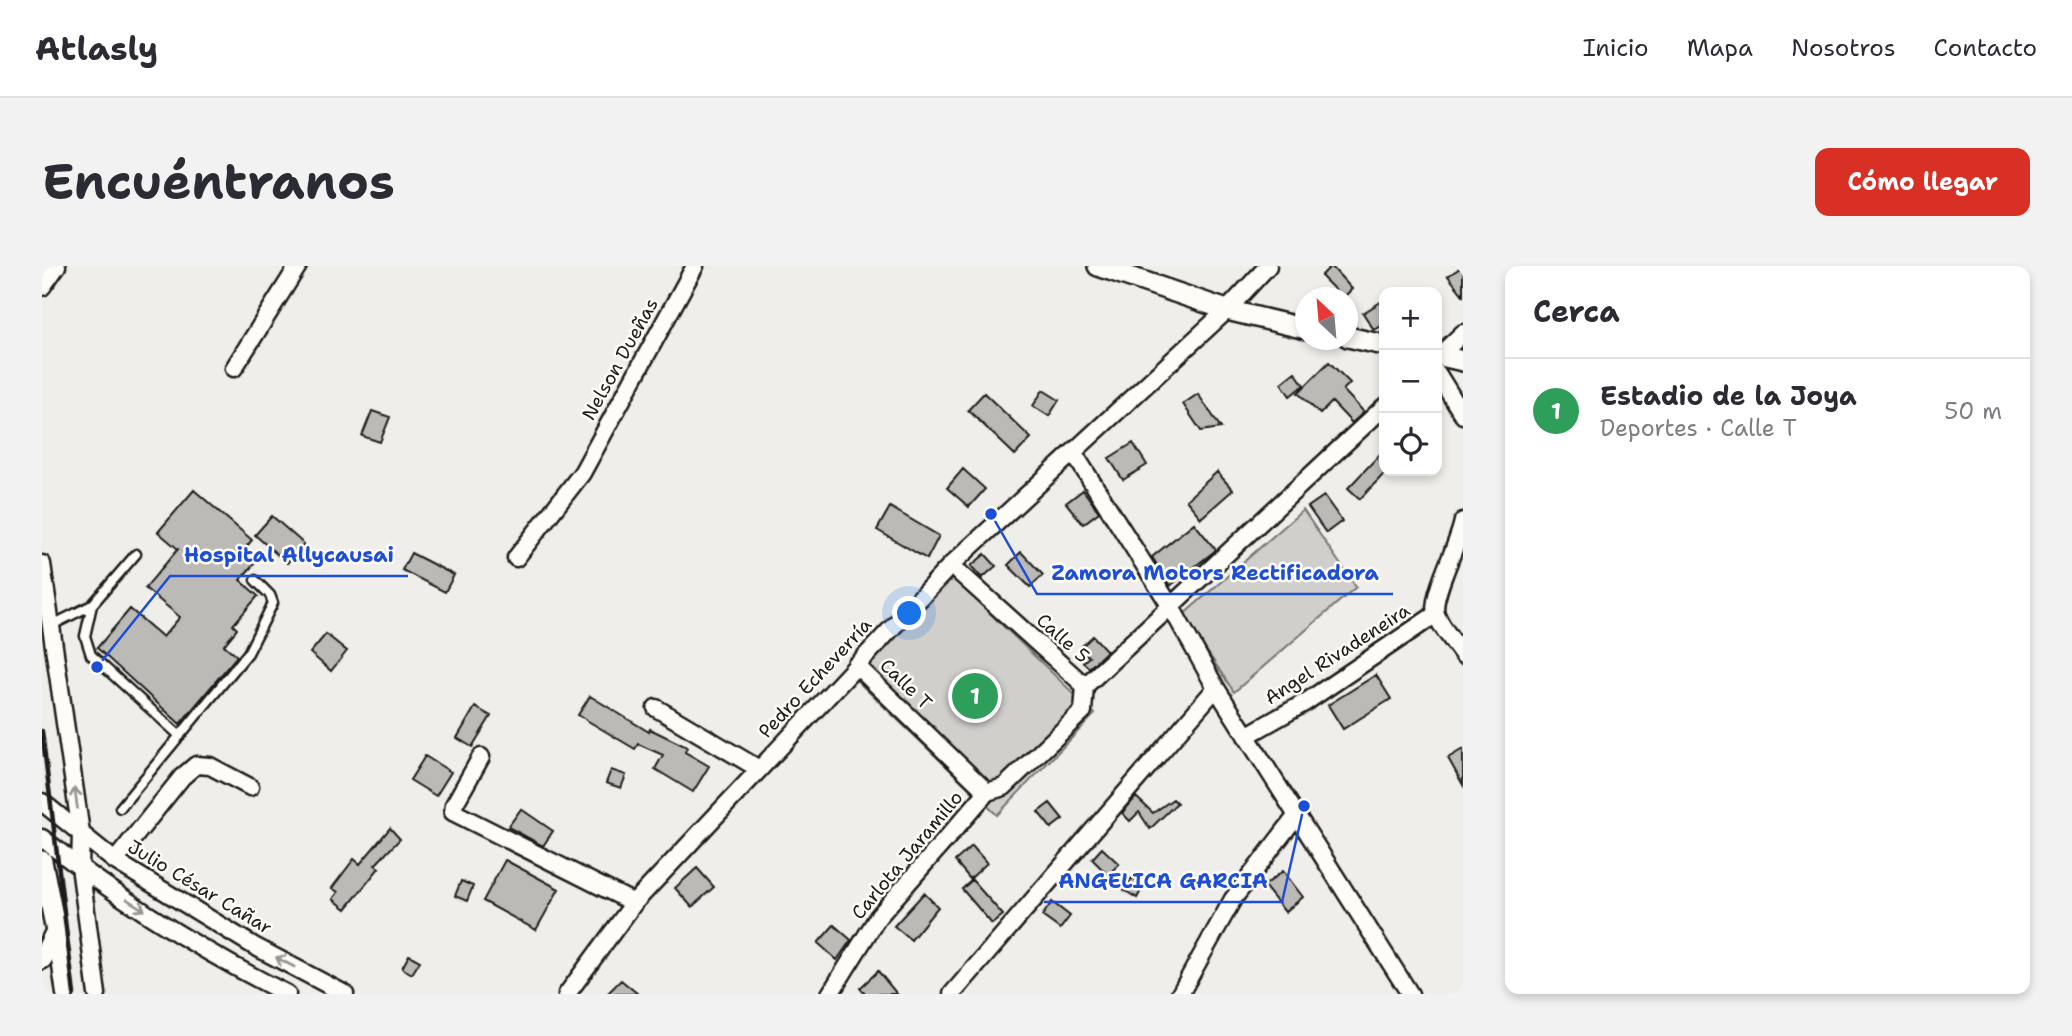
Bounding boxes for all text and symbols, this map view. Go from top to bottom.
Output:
text: Atlasly [35,26,158,71]
text: Inicio [1583,32,1649,64]
text: Mapa [1687,32,1753,64]
text: Nosotros [1791,32,1896,64]
text: Contacto [1934,32,2037,64]
button: Cómo llegar [1815,148,2030,216]
text: Encuéntranos [42,149,395,215]
north arrow [1295,287,1358,350]
map controls [1379,287,1442,476]
button: + [1379,287,1442,350]
text: Cerca [1533,291,1620,332]
street label: Nelson Dueñas [576,293,664,425]
button: − [1379,350,1442,413]
text: Estadio de la Joya [1600,378,1857,413]
text: 1 [1551,396,1561,426]
text: 50 m [1944,396,2002,426]
button: locate [1379,413,1442,476]
text: Deportes · Calle T [1600,413,1797,443]
callout: Hospital Allycausai [170,534,408,576]
text: Hospital Allycausai [184,541,394,569]
callout: Zamora Motors Rectificadora [1037,552,1393,594]
text: Zamora Motors Rectificadora [1051,559,1379,587]
your location [892,596,926,630]
street label: Angel Rivadeneira [1260,598,1415,710]
street label: Calle 5 [1031,608,1095,668]
street label: Pedro Echeverría [753,613,877,743]
street label: Calle T [875,653,938,715]
pin: 1 [952,670,998,722]
street label: Carlota Jaramillo [846,785,968,925]
one-way arrow [69,787,82,810]
street label: Julio César Cañar [123,834,277,940]
callout: ANGELICA GARCIA [1044,860,1282,902]
text: ANGELICA GARCIA [1058,867,1268,895]
one-way arrow [126,897,145,912]
one-way arrow [275,955,296,968]

